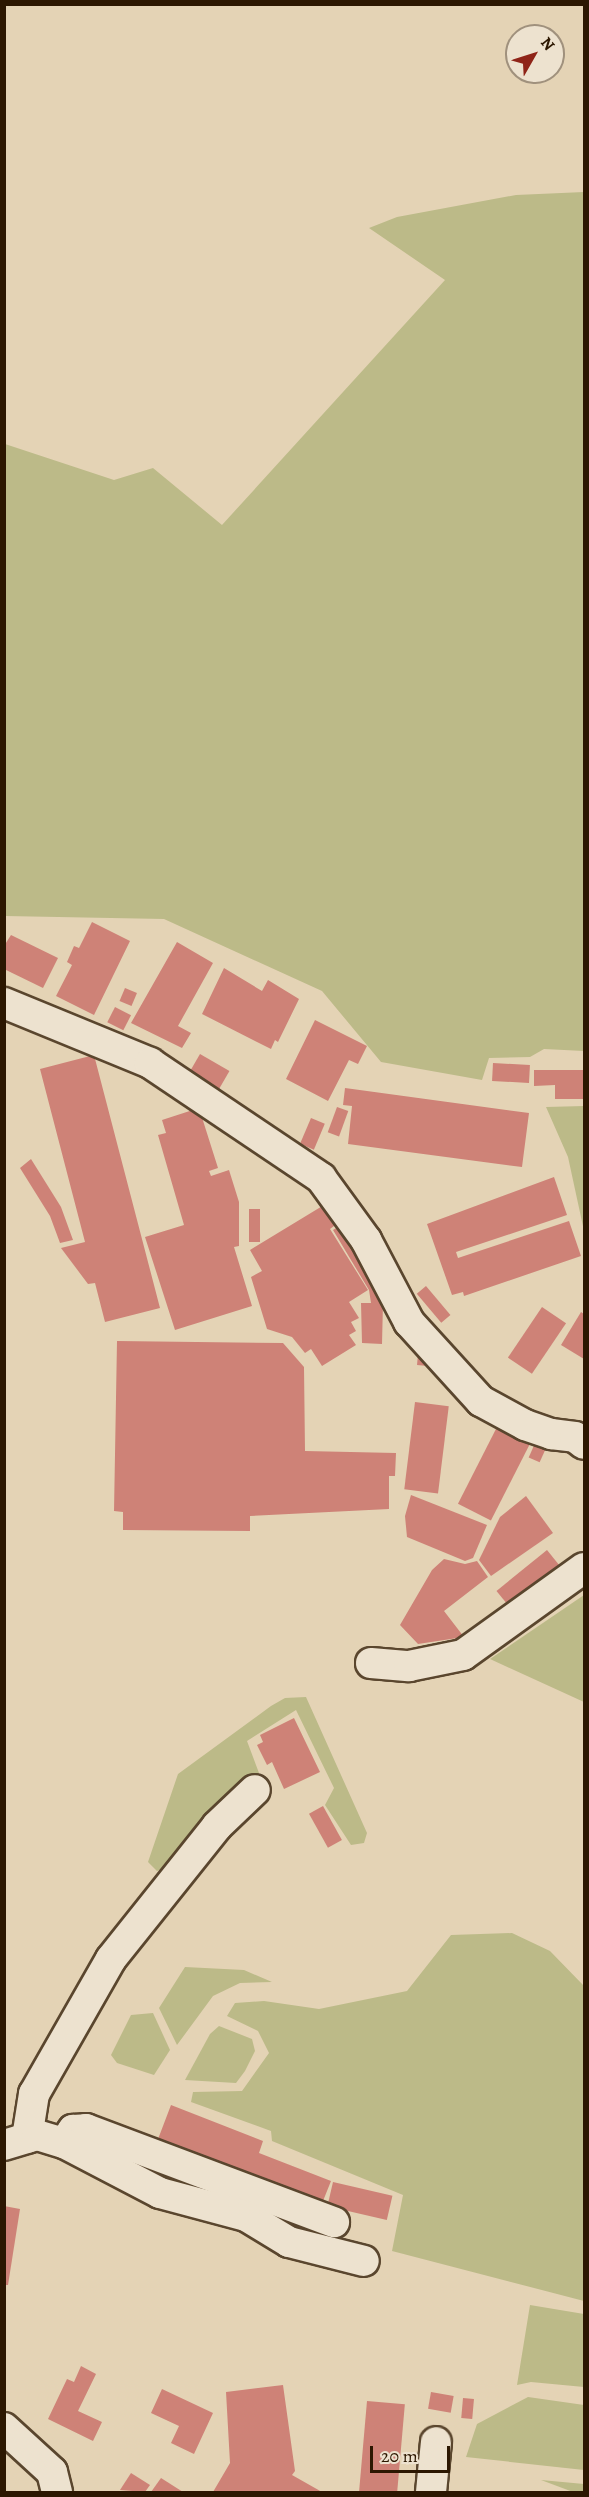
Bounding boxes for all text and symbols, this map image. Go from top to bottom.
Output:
north arrow [505,24,565,84]
text: N [535,32,560,55]
scale bar [373,2434,452,2472]
text: 20 m [381,2444,418,2468]

